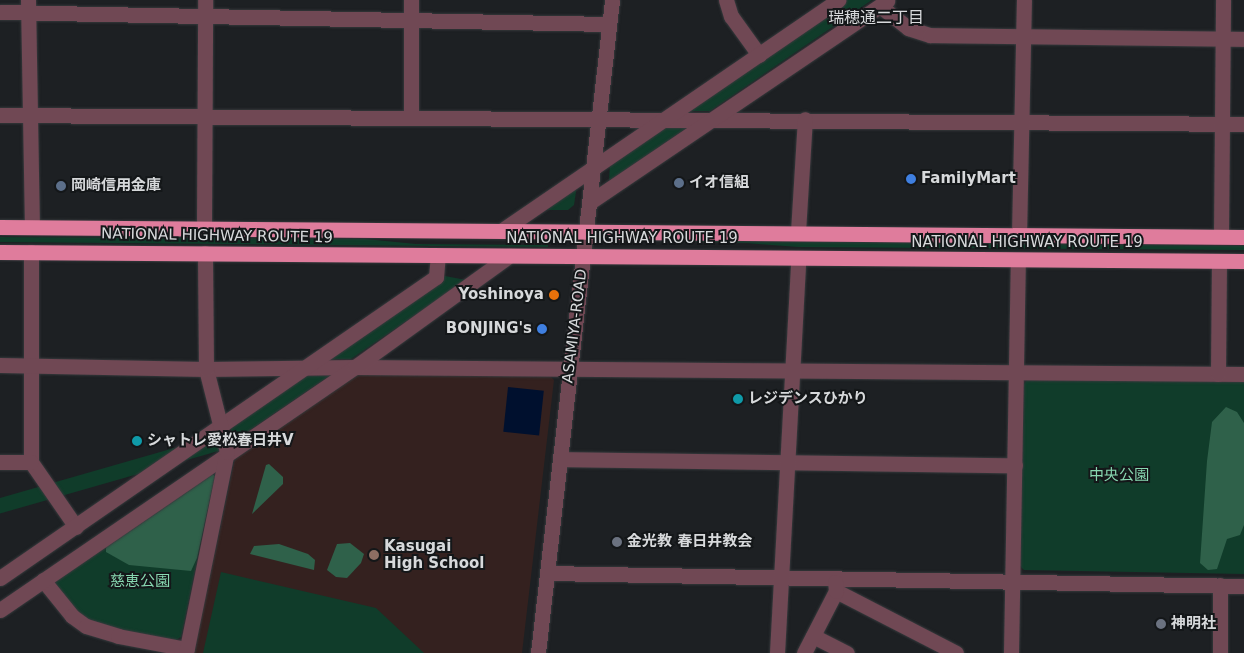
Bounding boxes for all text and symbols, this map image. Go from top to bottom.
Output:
district label: 瑞穂通二丁目 [828,8,924,28]
place label: FamilyMart [921,170,1016,188]
marker: FamilyMart [905,173,917,185]
place label: イオ信組 [689,174,749,192]
place label: 岡崎信用金庫 [71,177,161,195]
marker: イオ信組 [673,177,685,189]
marker: 岡崎信用金庫 [55,180,67,192]
street label: NATIONAL HIGHWAY ROUTE 19 [101,225,333,247]
street label: NATIONAL HIGHWAY ROUTE 19 [506,230,738,248]
street label: NATIONAL HIGHWAY ROUTE 19 [911,234,1143,252]
street label: ASAMIYA-ROAD [559,268,591,384]
place label: Yoshinoya [459,286,544,304]
marker: Yoshinoya [548,289,560,301]
place label: BONJING's [446,320,532,338]
marker: BONJING's [536,323,548,335]
place label: レジデンスひかり [748,390,868,408]
marker: レジデンスひかり [732,393,744,405]
place label: シャトレ愛松春日井V [147,432,294,450]
marker: シャトレ愛松春日井V [131,435,143,447]
park label: 中央公園 [1089,467,1149,485]
place label: 金光教 春日井教会 [627,533,752,551]
marker: 金光教 春日井教会 [611,536,623,548]
place label: Kasugai High School [384,537,484,572]
marker: Kasugai High School [368,549,380,561]
park label: 慈恵公園 [110,573,170,591]
place label: 神明社 [1171,615,1216,633]
marker: 神明社 [1155,618,1167,630]

